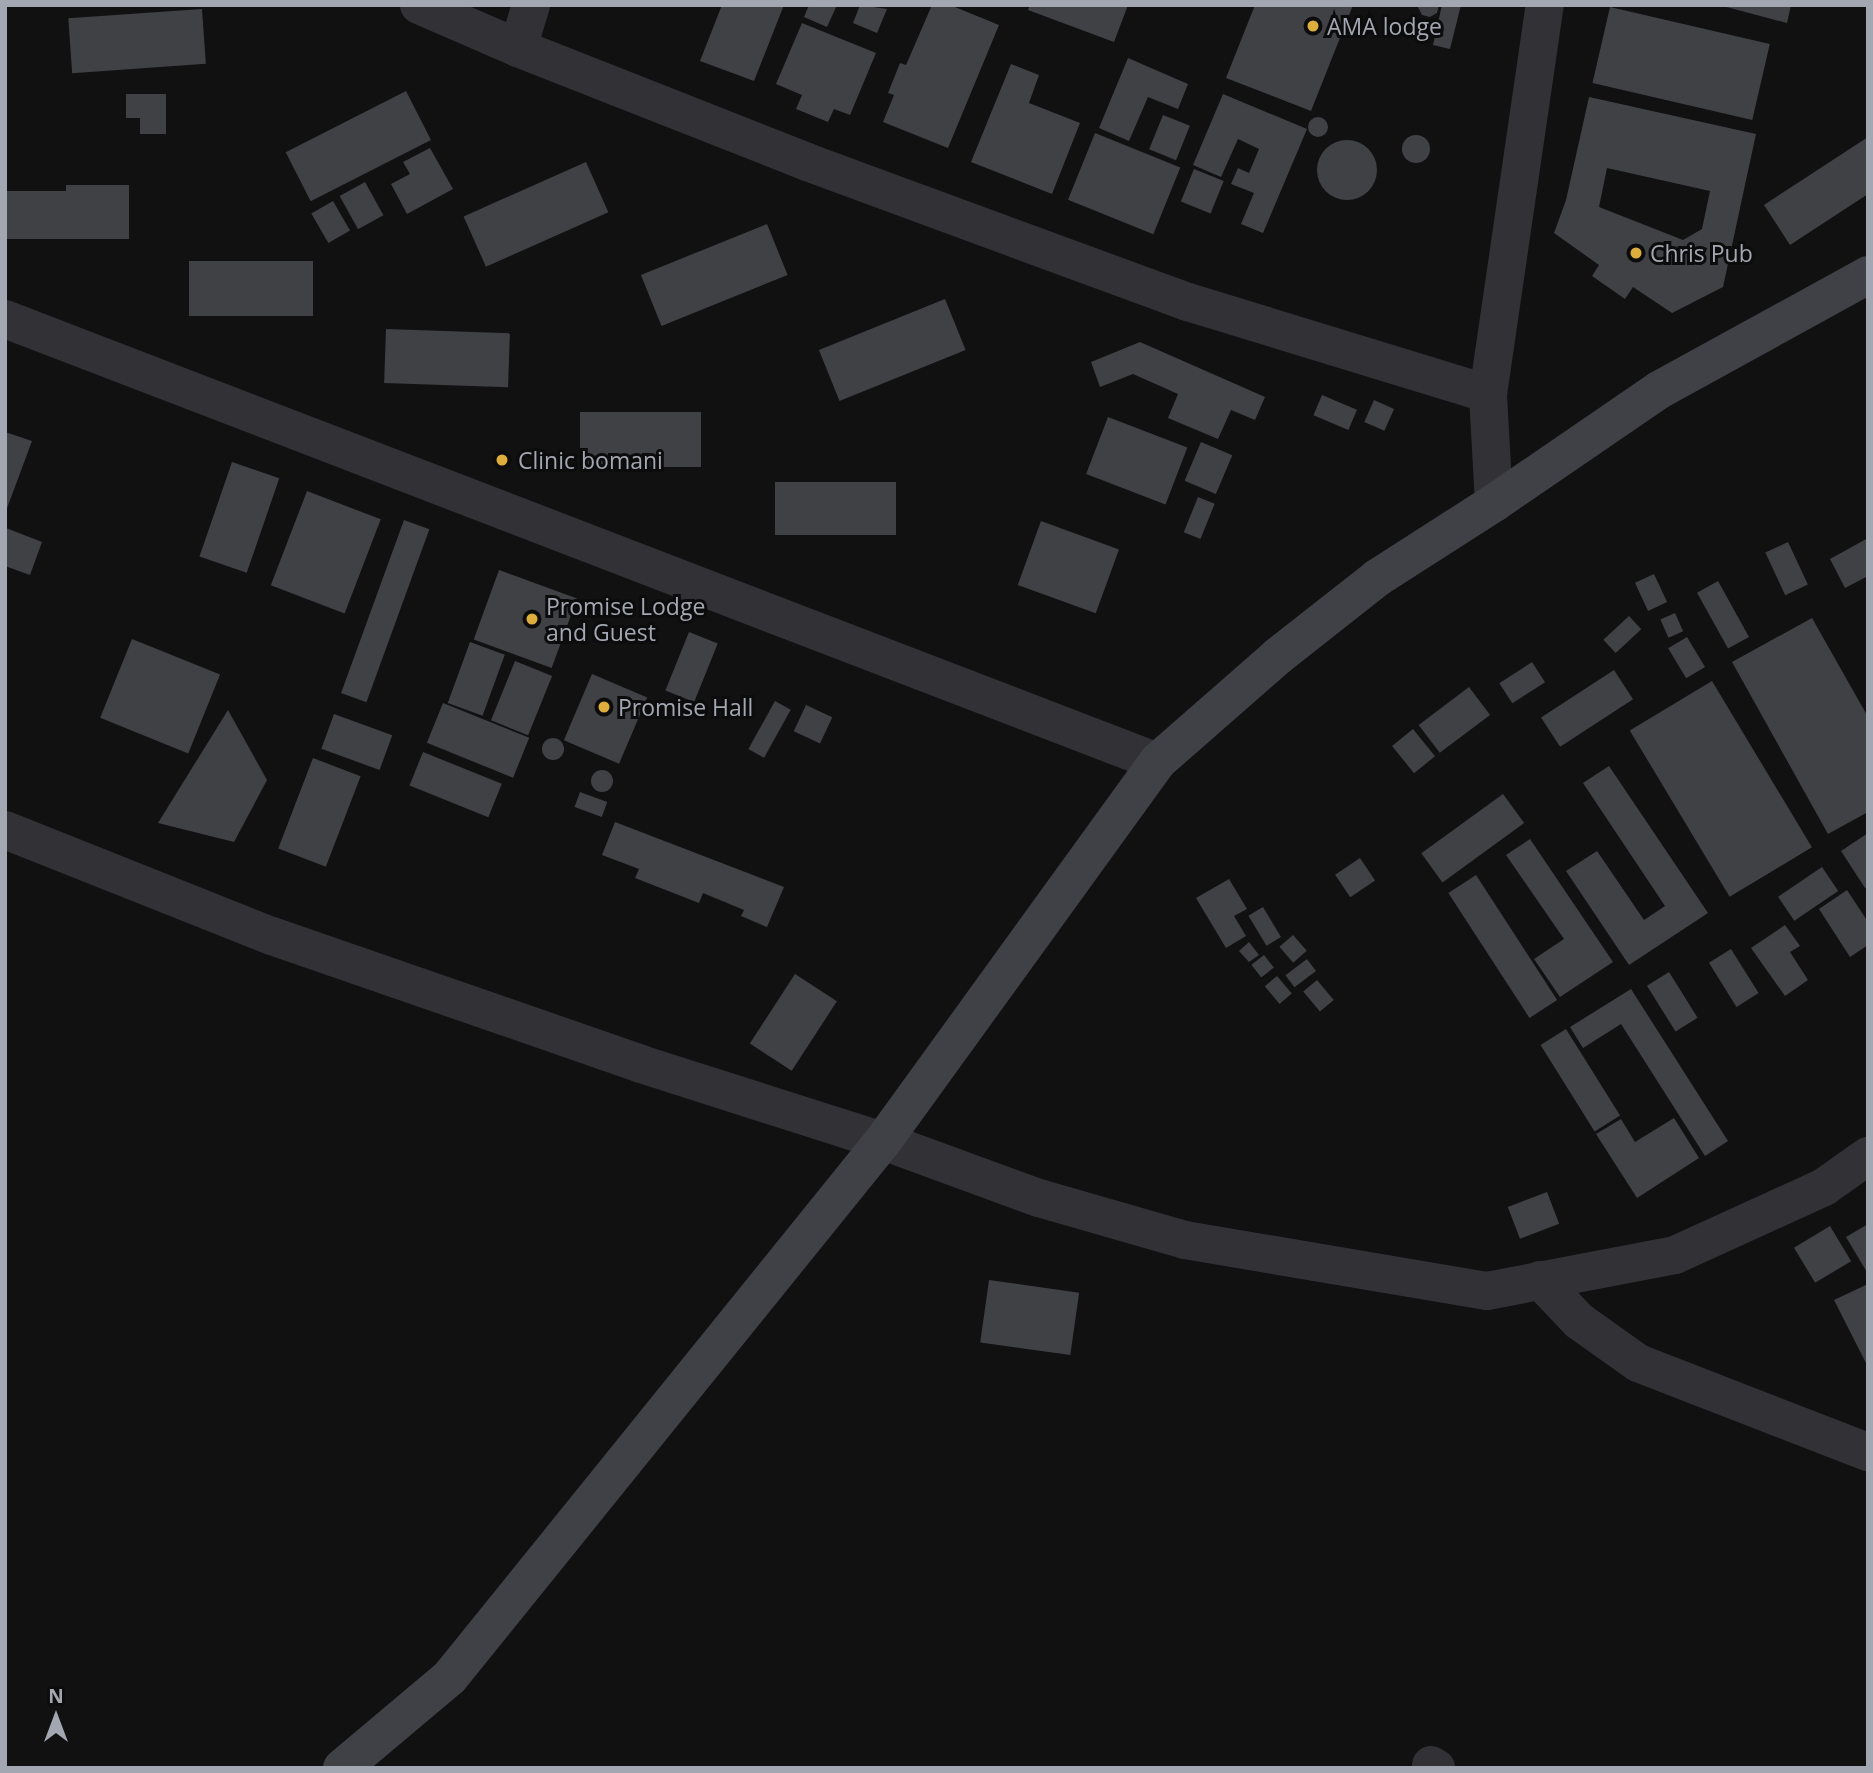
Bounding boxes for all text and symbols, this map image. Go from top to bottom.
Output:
place label: AMA lodge [1327,12,1442,40]
marker: AMA lodge [1305,18,1321,34]
place label: Chris Pub [1650,239,1753,267]
marker: Chris Pub [1628,245,1644,261]
place label: Clinic bomani [518,446,663,474]
marker: Clinic bomani [492,450,512,470]
place label: Promise Lodge and Guest [546,592,705,646]
marker: Promise Lodge and Guest [524,611,540,627]
place label: Promise Hall [618,693,753,721]
marker: Promise Hall [596,699,612,715]
north arrow [21,1682,91,1752]
text: N [48,1683,64,1709]

